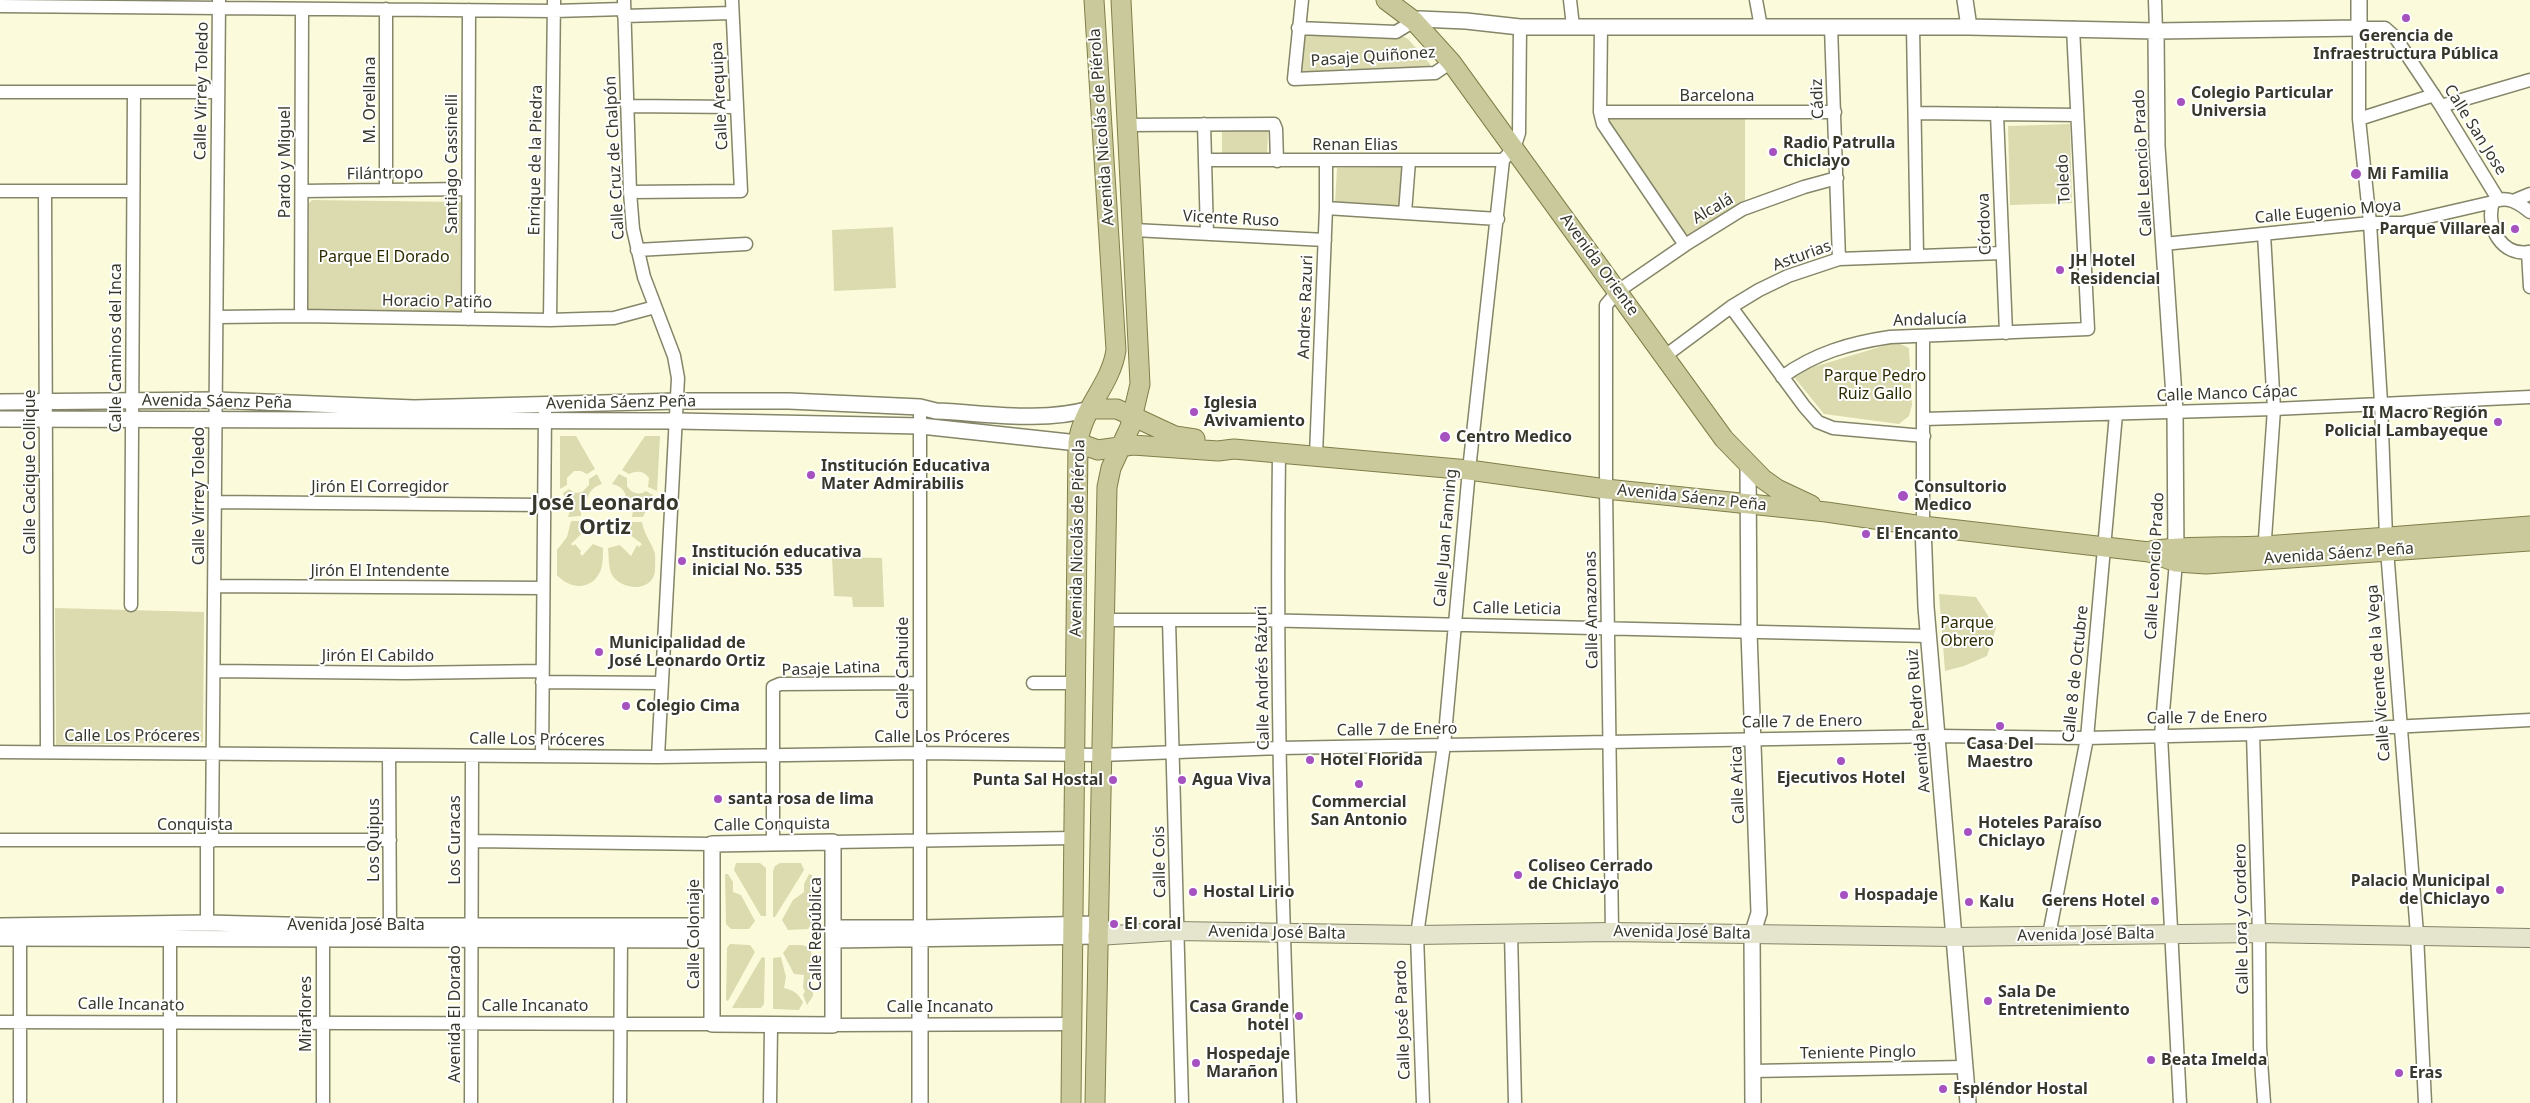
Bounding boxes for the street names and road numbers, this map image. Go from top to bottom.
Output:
street label: Calle Virrey Toledo [191,22,213,160]
street label: Avenida Nicolás de Piérola [1086,28,1118,226]
street label: Calle Arequipa [708,41,732,151]
street label: Pasaje Quiñonez [1310,43,1436,71]
street label: M. Orellana [360,57,380,143]
street label: Calle Cruz de Chalpón [601,75,629,241]
street label: Cádiz [1808,78,1828,120]
street label: Calle San Jose [2440,81,2510,179]
street label: Enrique de la Piedra [525,85,547,235]
street label: Barcelona [1679,86,1755,106]
street label: Calle Leoncio Prado [2130,89,2156,237]
street label: Santiago Cassinelli [442,94,462,234]
street label: Pardo y Miguel [275,106,295,218]
street label: Renan Elias [1312,135,1398,155]
street label: Toledo [2053,153,2075,205]
street label: Filántropo [346,164,424,184]
street label: Alcalá [1689,190,1737,228]
street label: Córdova [1974,192,1996,256]
street label: Calle Eugenio Moya [2254,196,2402,228]
street label: Vicente Ruso [1182,207,1280,231]
street label: Avenida Oriente [1556,210,1642,320]
street label: Asturias [1770,237,1834,275]
street label: Andres Razuri [1295,255,1317,359]
street label: Calle Caminos del Inca [106,263,126,433]
street label: Horacio Patiño [382,291,492,313]
street label: Andalucía [1893,309,1967,331]
street label: Calle Manco Cápac [2156,382,2298,406]
street label: Calle Cacique Collique [20,389,40,555]
street label: Avenida Sáenz Peña [142,391,292,413]
street label: Avenida Sáenz Peña [546,392,696,414]
street label: Calle Virrey Toledo [189,427,209,565]
street label: Avenida Nicolás de Piérola [1067,439,1089,637]
street label: Calle Juan Fanning [1430,468,1462,608]
street label: Jirón El Corregidor [311,477,449,497]
street label: Avenida Sáenz Peña [1616,481,1768,515]
street label: Calle Leoncio Prado [2142,492,2168,640]
street label: Avenida Sáenz Peña [2263,539,2415,569]
street label: Calle Amazonas [1581,551,1603,669]
street label: Jirón El Intendente [310,561,450,581]
street label: Calle Vicente de la Vega [2363,584,2395,762]
street label: Calle Leticia [1473,599,1561,619]
street label: Calle 8 de Octubre [2059,604,2093,744]
street label: Calle Andrés Rázuri [1252,605,1274,751]
street label: Calle Cahuide [893,617,913,719]
street label: Jirón El Cabildo [322,646,434,666]
street label: Avenida Pedro Ruiz [1903,648,1935,794]
street label: Pasaje Latina [781,658,881,680]
street label: Calle 7 de Enero [2147,707,2267,729]
street label: Calle 7 de Enero [1742,711,1862,733]
street label: Calle 7 de Enero [1337,719,1457,741]
street label: Calle Los Próceres [64,726,200,746]
street label: Calle Los Próceres [874,727,1010,747]
street label: Calle Los Próceres [469,729,605,751]
street label: Calle Arica [1727,746,1749,824]
street label: Los Curacas [445,795,465,885]
street label: Los Quipus [364,798,384,882]
street label: Calle Conquista [714,814,830,836]
street label: Conquista [157,815,233,835]
street label: Calle Cois [1150,826,1170,898]
street label: Calle Lora y Cordero [2231,843,2253,995]
street label: Calle República [806,877,826,991]
street label: Calle Coloniaje [684,879,704,989]
street label: Avenida José Balta [287,915,425,935]
street label: Avenida José Balta [1208,922,1346,944]
street label: Avenida José Balta [1613,922,1751,944]
street label: Avenida José Balta [2017,924,2155,946]
street label: Avenida El Dorado [445,945,465,1083]
street label: Calle José Pardo [1391,960,1415,1080]
street label: Miraflores [296,976,316,1052]
street label: Calle Incanato [77,994,185,1016]
street label: Calle Incanato [482,996,588,1016]
street label: Calle Incanato [887,997,993,1017]
street label: Teniente Pinglo [1800,1042,1916,1064]

